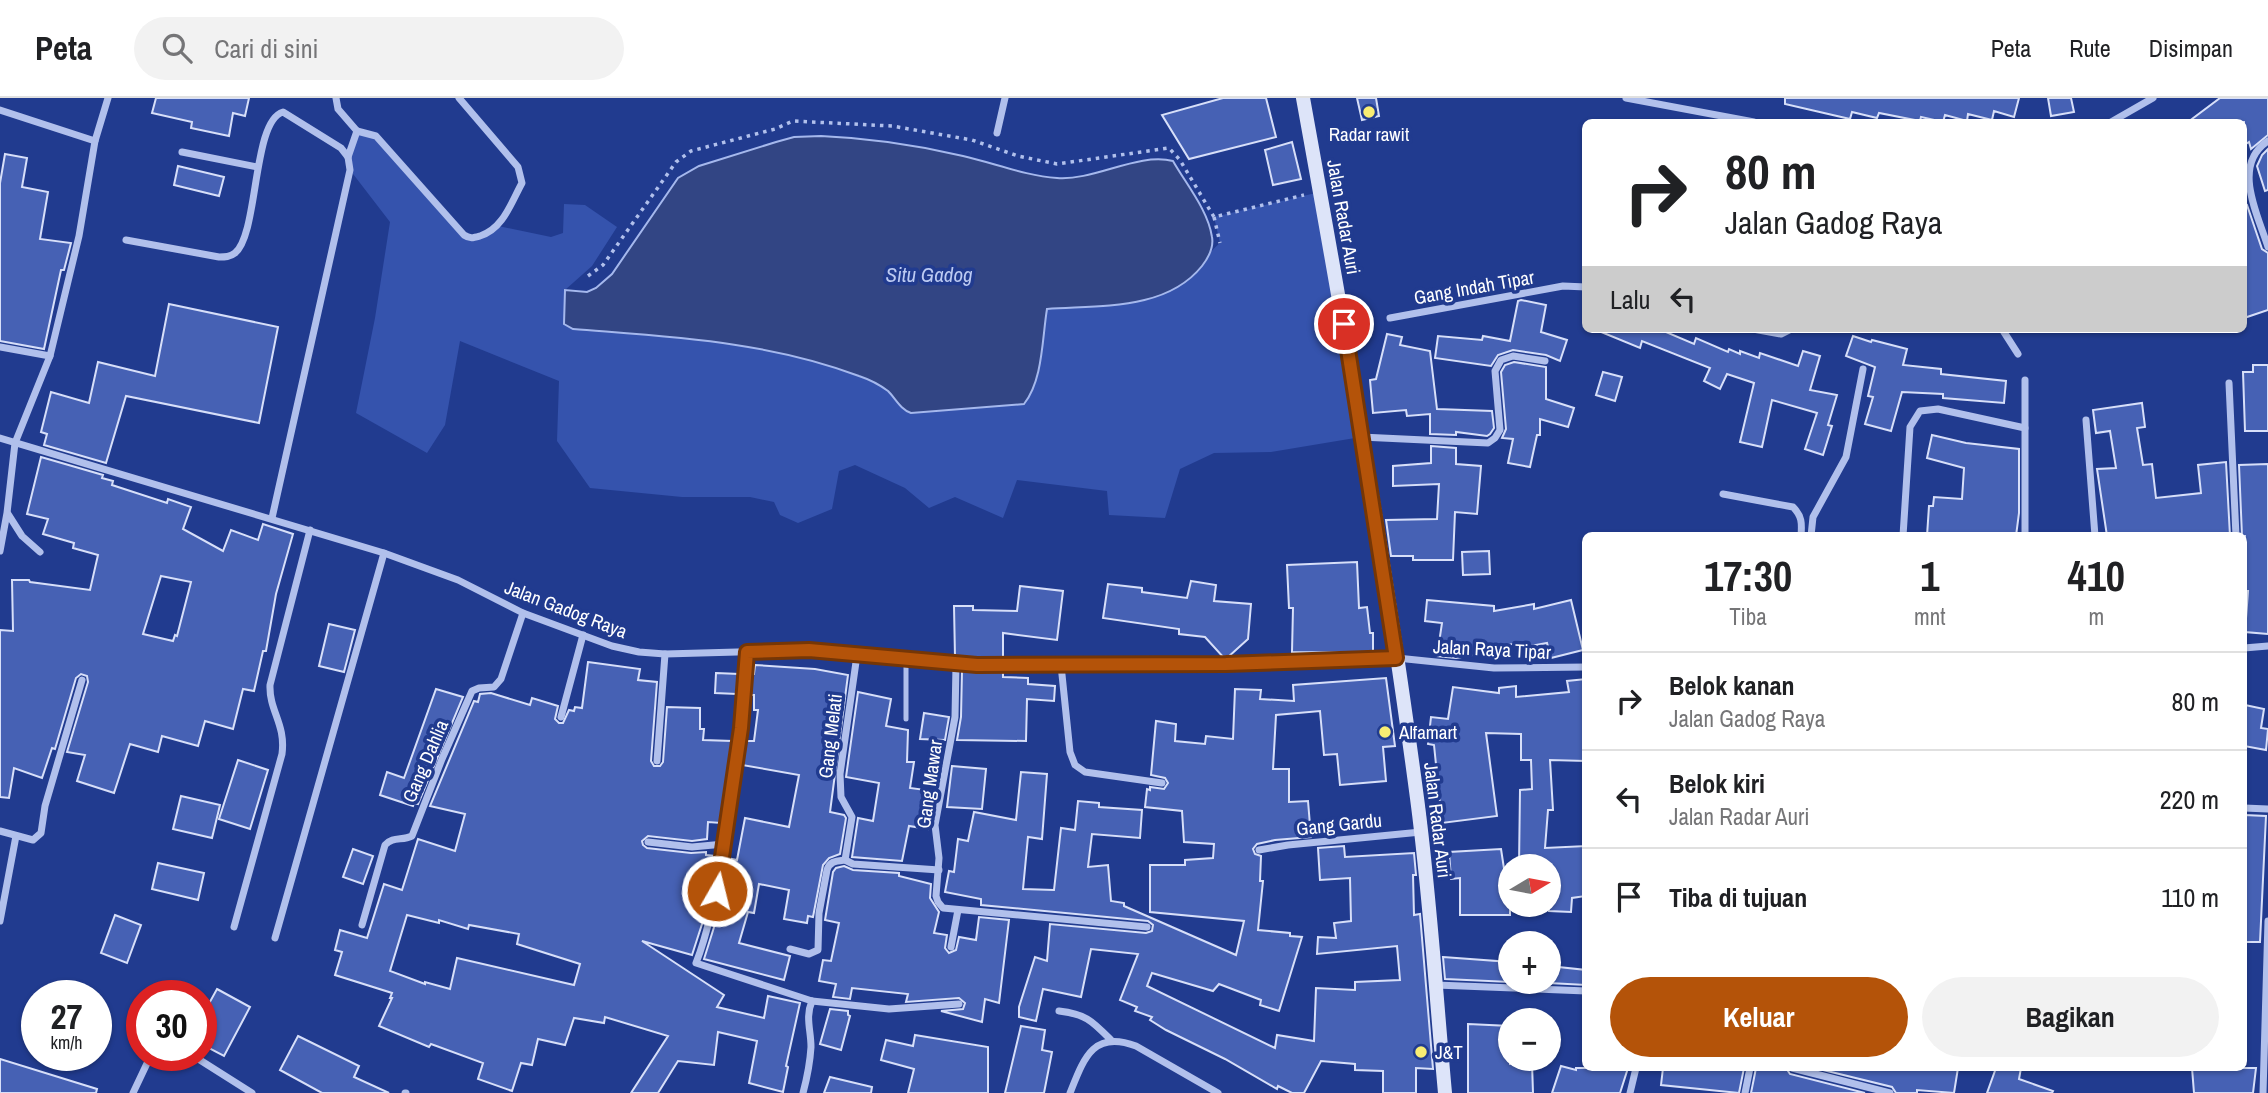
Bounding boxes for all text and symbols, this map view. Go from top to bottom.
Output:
search box [134,17,624,80]
text: Peta [35,26,92,70]
icon: search [158,29,196,67]
text: Cari di sini [214,31,318,66]
text: Peta [1991,32,2031,64]
text: Rute [2069,32,2111,64]
text: Disimpan [2149,32,2233,64]
marker: Radar rawit [1361,104,1377,120]
place label: Radar rawit [1329,121,1410,147]
text: 80 m [1725,138,1817,204]
icon: right [1610,147,1701,238]
street label: Jalan Radar Auri [1321,158,1367,276]
text: Jalan Gadog Raya [1725,201,1942,244]
water label: Situ Gadog [885,260,973,289]
street label: Gang Indah Tipar [1412,264,1537,310]
icon: left [1664,280,1702,318]
text: Lalu [1610,282,1650,317]
pin [1314,294,1374,354]
icon: arrive [1325,305,1363,343]
text: 17:30 [1704,548,1792,604]
text: 1 [1920,548,1939,604]
text: 410 [2068,548,2125,604]
street label: Jalan Gadog Raya [501,574,631,644]
text: Tiba [1729,601,1767,632]
text: mnt [1914,601,1946,632]
text: m [2088,601,2104,632]
street label: Jalan Raya Tipar [1432,633,1552,665]
text: Belok kanan [1669,668,1795,703]
icon: right [1610,682,1648,720]
text: 80 m [2172,684,2219,719]
street label: Gang Melati [812,692,848,780]
text: Jalan Gadog Raya [1669,703,1825,734]
street label: Gang Dahlia [396,715,454,806]
place label: Alfamart [1398,719,1458,745]
marker: Alfamart [1377,724,1393,740]
street label: Gang Mawar [910,737,948,830]
street label: Jalan Radar Auri [1418,761,1458,879]
text: Belok kiri [1669,766,1765,801]
icon: left [1610,780,1648,818]
text: 220 m [2160,782,2219,817]
text: Jalan Radar Auri [1669,801,1809,832]
street label: Gang Gardu [1295,807,1383,841]
position arrow [680,854,754,928]
north arrow [1498,854,1561,917]
map controls [1498,854,1561,1071]
icon: arrive [1610,878,1648,916]
text: Tiba di tujuan [1669,880,1807,915]
text: 110 m [2161,880,2219,915]
button: + [1498,931,1561,994]
button: Keluar [1610,977,1908,1057]
button: Bagikan [1922,977,2219,1057]
speed limit sign: 30 [126,980,217,1071]
text: 27 [51,993,82,1040]
button: − [1498,1008,1561,1071]
text: km/h [51,1030,83,1055]
place label: J&T [1435,1039,1463,1065]
marker: J&T [1413,1044,1429,1060]

